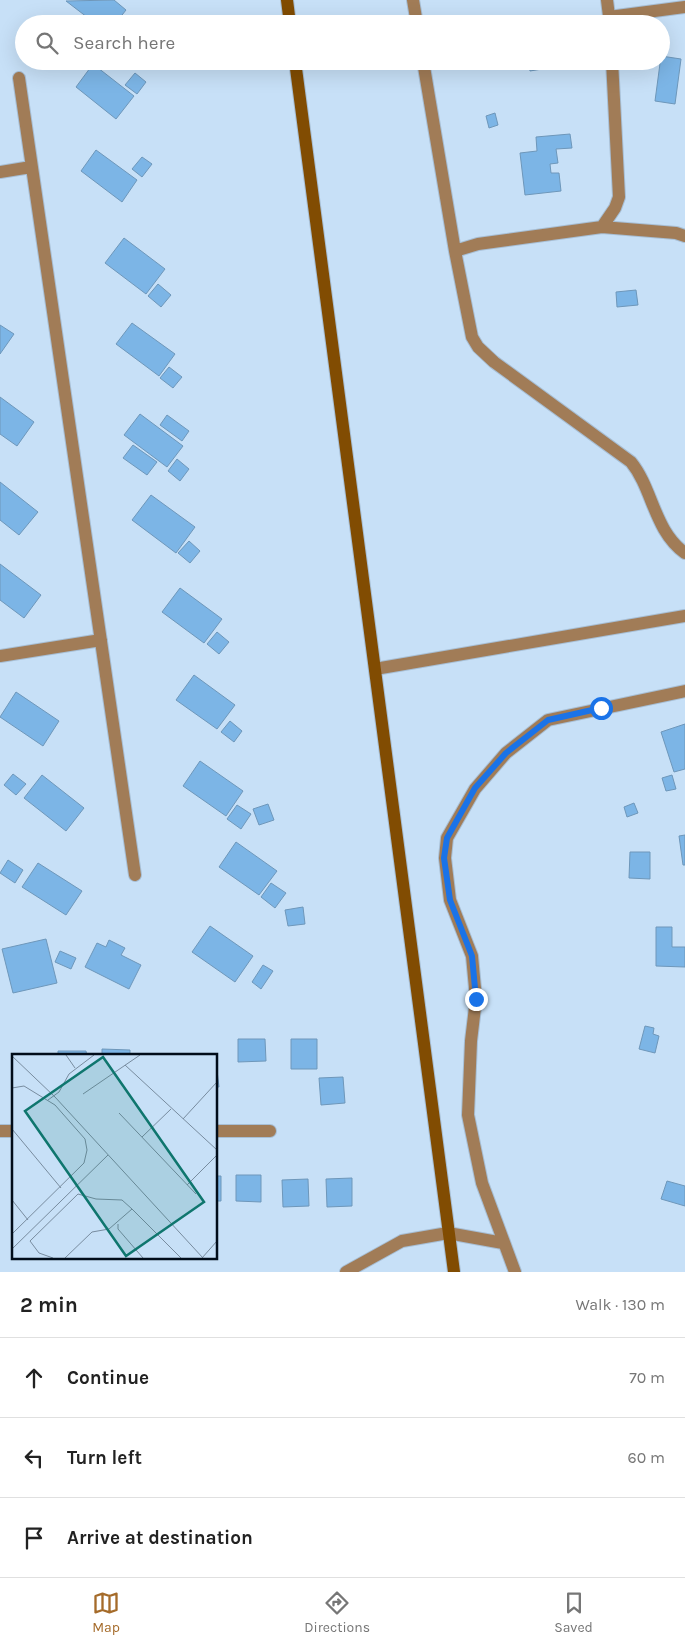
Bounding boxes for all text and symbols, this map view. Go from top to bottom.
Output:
search box [15,15,670,70]
icon: search [33,29,61,57]
text: Search here [73,32,175,54]
route start [590,697,613,720]
route end [465,988,488,1011]
inset map [12,1054,218,1260]
text: 2 min [20,1293,78,1317]
text: Walk · 130 m [575,1295,665,1314]
icon: ahead [20,1364,48,1392]
text: Continue [67,1367,149,1389]
text: 70 m [629,1368,665,1387]
icon: left [20,1444,48,1472]
text: Turn left [67,1447,142,1469]
text: 60 m [628,1448,665,1467]
icon: arrive [20,1524,48,1552]
text: Arrive at destination [67,1527,253,1549]
tab: Map [92,1589,120,1636]
tab: Directions [304,1589,370,1636]
tab: Saved [554,1589,593,1636]

